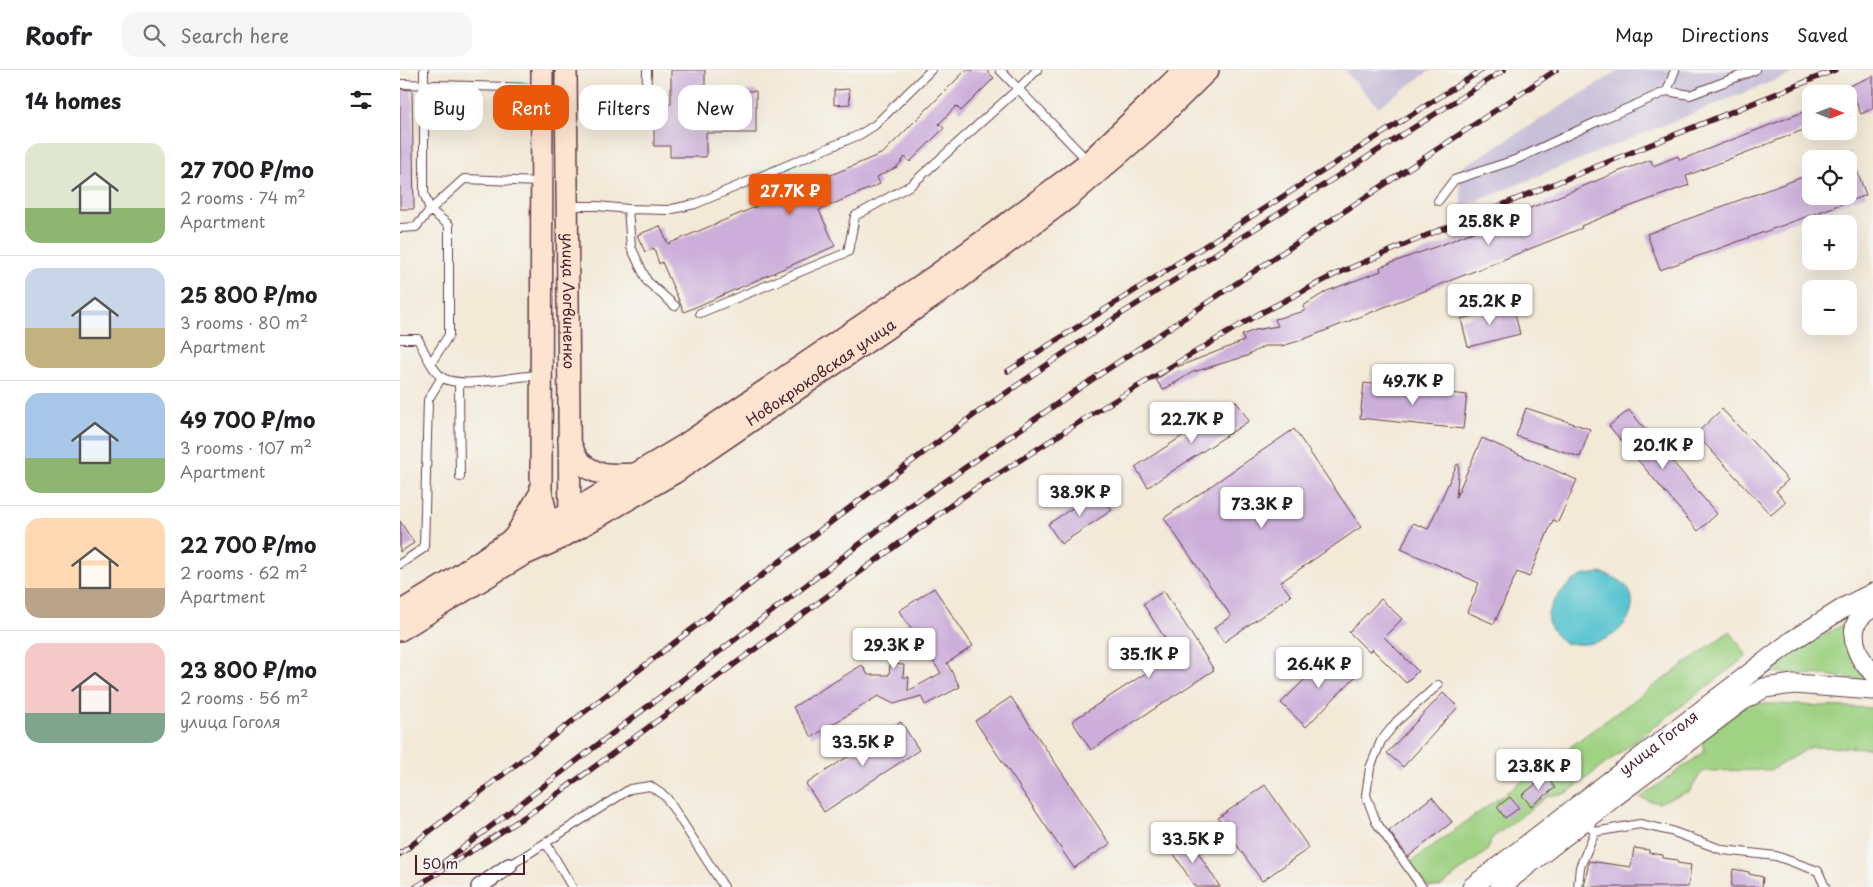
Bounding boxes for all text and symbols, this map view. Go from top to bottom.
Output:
search box [122,12,472,57]
text: Roofr [25,17,92,53]
icon: search [140,21,168,49]
text: Search here [180,21,289,49]
text: Map [1615,21,1653,48]
text: Directions [1681,21,1769,48]
text: Saved [1797,21,1848,48]
text: 14 homes [25,84,121,116]
chip: Buy [415,85,483,130]
chip: Rent [493,85,569,130]
chip: Filters [579,85,668,130]
chip: New [678,85,752,130]
north arrow [1802,85,1858,140]
map controls [1802,85,1857,335]
icon: filters [347,86,375,114]
button: locate [1802,150,1857,205]
text: 27 700 ₽/mo [180,153,314,185]
icon: home [65,163,125,223]
pin: 27.7K ₽ [744,174,836,216]
text: 27.7K ₽ [760,178,820,202]
text: 2 rooms · 74 m² [180,185,306,209]
pin: 25.8K ₽ [1443,204,1535,246]
text: 25.8K ₽ [1458,208,1520,232]
text: Apartment [180,209,265,233]
button: + [1802,215,1857,270]
street label: улица Логвиненко [557,233,582,369]
text: 25 800 ₽/mo [180,278,317,310]
button: − [1802,280,1857,335]
pin: 25.2K ₽ [1444,284,1536,326]
icon: home [65,288,125,348]
text: 25.2K ₽ [1459,288,1521,312]
text: 3 rooms · 80 m² [180,310,308,334]
street label: Новокрюковская улица [741,312,900,431]
text: Apartment [180,334,265,358]
pin: 49.7K ₽ [1367,364,1459,406]
text: 49.7K ₽ [1383,368,1443,392]
pin: 22.7K ₽ [1146,402,1238,444]
text: 49 700 ₽/mo [180,403,315,435]
text: 22.7K ₽ [1161,406,1223,430]
icon: home [65,413,125,473]
pin: 20.1K ₽ [1617,428,1709,470]
text: 20.1K ₽ [1633,432,1693,456]
text: 3 rooms · 107 m² [180,435,312,459]
text: Apartment [180,459,265,483]
pin: 38.9K ₽ [1034,474,1126,517]
text: 38.9K ₽ [1049,479,1111,503]
pin: 73.3K ₽ [1216,486,1308,529]
text: 73.3K ₽ [1231,491,1293,515]
text: 22 700 ₽/mo [180,528,316,560]
icon: home [65,538,125,598]
text: 2 rooms · 62 m² [180,560,308,584]
text: Apartment [180,584,265,608]
pin: 29.3K ₽ [848,628,940,670]
text: 29.3K ₽ [864,632,924,656]
pin: 35.1K ₽ [1103,636,1195,679]
text: 35.1K ₽ [1120,641,1178,665]
pin: 26.4K ₽ [1273,646,1365,689]
text: 26.4K ₽ [1287,651,1351,675]
text: 23 800 ₽/mo [180,653,317,685]
icon: home [65,663,125,723]
text: 2 rooms · 56 m² [180,685,309,709]
street label: улица Гоголя [1614,704,1703,780]
text: улица Гоголя [180,709,281,733]
pin: 33.5K ₽ [817,724,909,767]
text: 33.5K ₽ [832,729,894,753]
pin: 23.8K ₽ [1493,748,1585,791]
text: 23.8K ₽ [1507,753,1571,777]
pin: 33.5K ₽ [1147,822,1239,864]
text: 33.5K ₽ [1162,826,1224,850]
scale bar [415,852,525,875]
text: 50 m [422,853,458,874]

